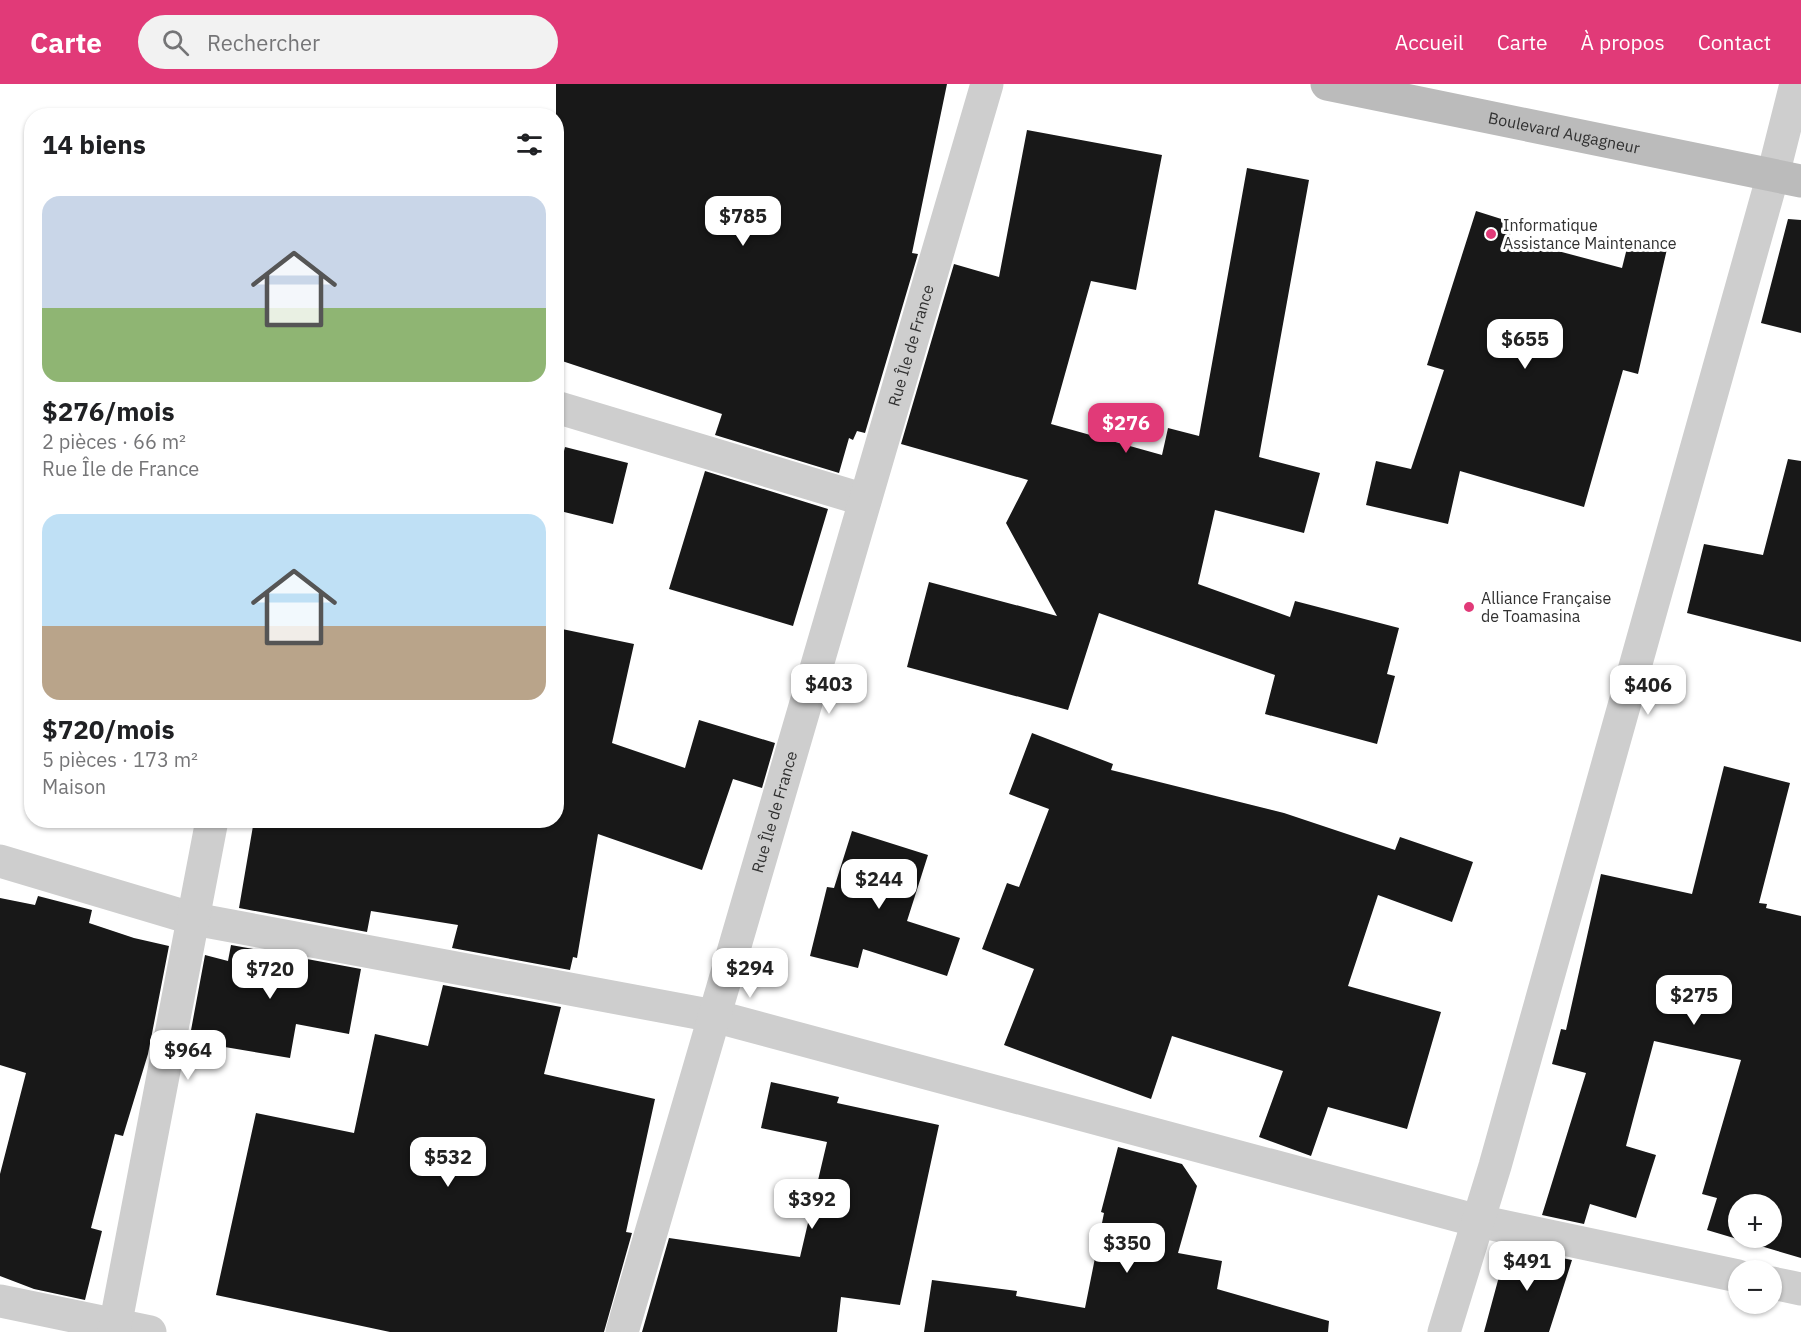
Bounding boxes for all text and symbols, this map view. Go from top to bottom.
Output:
search box [138,15,558,69]
text: Carte [30,24,102,61]
icon: search [159,26,192,59]
text: Rechercher [207,28,320,57]
text: Accueil [1395,28,1464,56]
text: Carte [1497,28,1548,56]
text: À propos [1581,28,1665,56]
text: Contact [1698,28,1771,56]
street label: Boulevard Augagneur [1487,107,1642,158]
text: 14 biens [42,127,146,161]
icon: filters [513,128,546,161]
pin: $785 [707,196,779,247]
text: $785 [719,202,767,229]
place label: Informatique Assistance Maintenance [1503,215,1677,253]
marker: Informatique Assistance Maintenance [1484,227,1498,241]
icon: home [240,235,348,343]
street label: Rue Île de France [883,282,938,409]
pin: $655 [1489,319,1561,370]
text: $655 [1501,325,1549,352]
text: $276/mois [42,394,175,428]
pin: $276 [1090,403,1162,454]
text: $276 [1102,409,1150,436]
text: 2 pièces · 66 m² [42,428,186,455]
text: Rue Île de France [42,455,199,482]
icon: home [240,553,348,661]
place label: Alliance Française de Toamasina [1481,588,1611,626]
marker: Alliance Française de Toamasina [1462,600,1476,614]
pin: $403 [793,664,865,715]
pin: $406 [1612,665,1684,716]
text: $403 [805,670,853,697]
text: $406 [1624,671,1672,698]
text: $720/mois [42,712,175,746]
text: 5 pièces · 173 m² [42,746,198,773]
street label: Rue Île de France [747,748,801,875]
text: Maison [42,773,106,800]
pin: $244 [843,859,915,910]
text: $244 [855,865,903,892]
pin: $294 [714,948,786,999]
pin: $720 [234,949,306,1000]
text: $294 [726,954,774,981]
text: $720 [246,955,294,982]
pin: $275 [1658,975,1730,1026]
text: $275 [1670,981,1718,1008]
pin: $964 [152,1030,224,1081]
text: $964 [164,1036,212,1063]
pin: $532 [412,1137,484,1188]
text: $532 [424,1143,472,1170]
pin: $392 [776,1179,848,1230]
text: $392 [788,1185,836,1212]
map controls [1728,1194,1782,1314]
button: + [1728,1194,1782,1248]
pin: $350 [1091,1223,1163,1274]
text: $350 [1103,1229,1151,1256]
pin: $491 [1491,1241,1563,1292]
text: $491 [1503,1247,1551,1274]
button: − [1728,1260,1782,1314]

